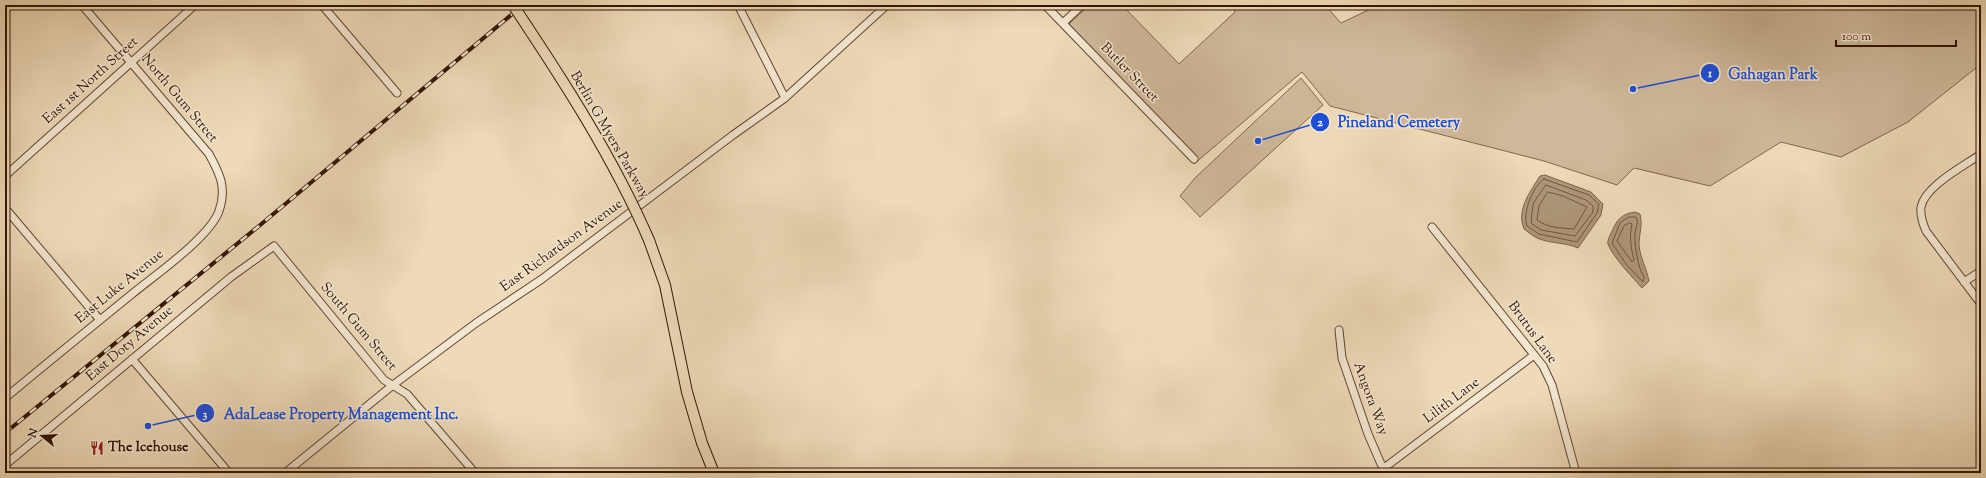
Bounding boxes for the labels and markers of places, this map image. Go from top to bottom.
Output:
callout: Gahagan Park [1700,60,1826,87]
callout: Pineland Cemetery [1310,108,1468,135]
callout: AdaLease Property Management Inc. [195,400,467,427]
place label: The Icehouse [108,438,189,458]
restaurant icon: The Icehouse [89,440,105,456]

